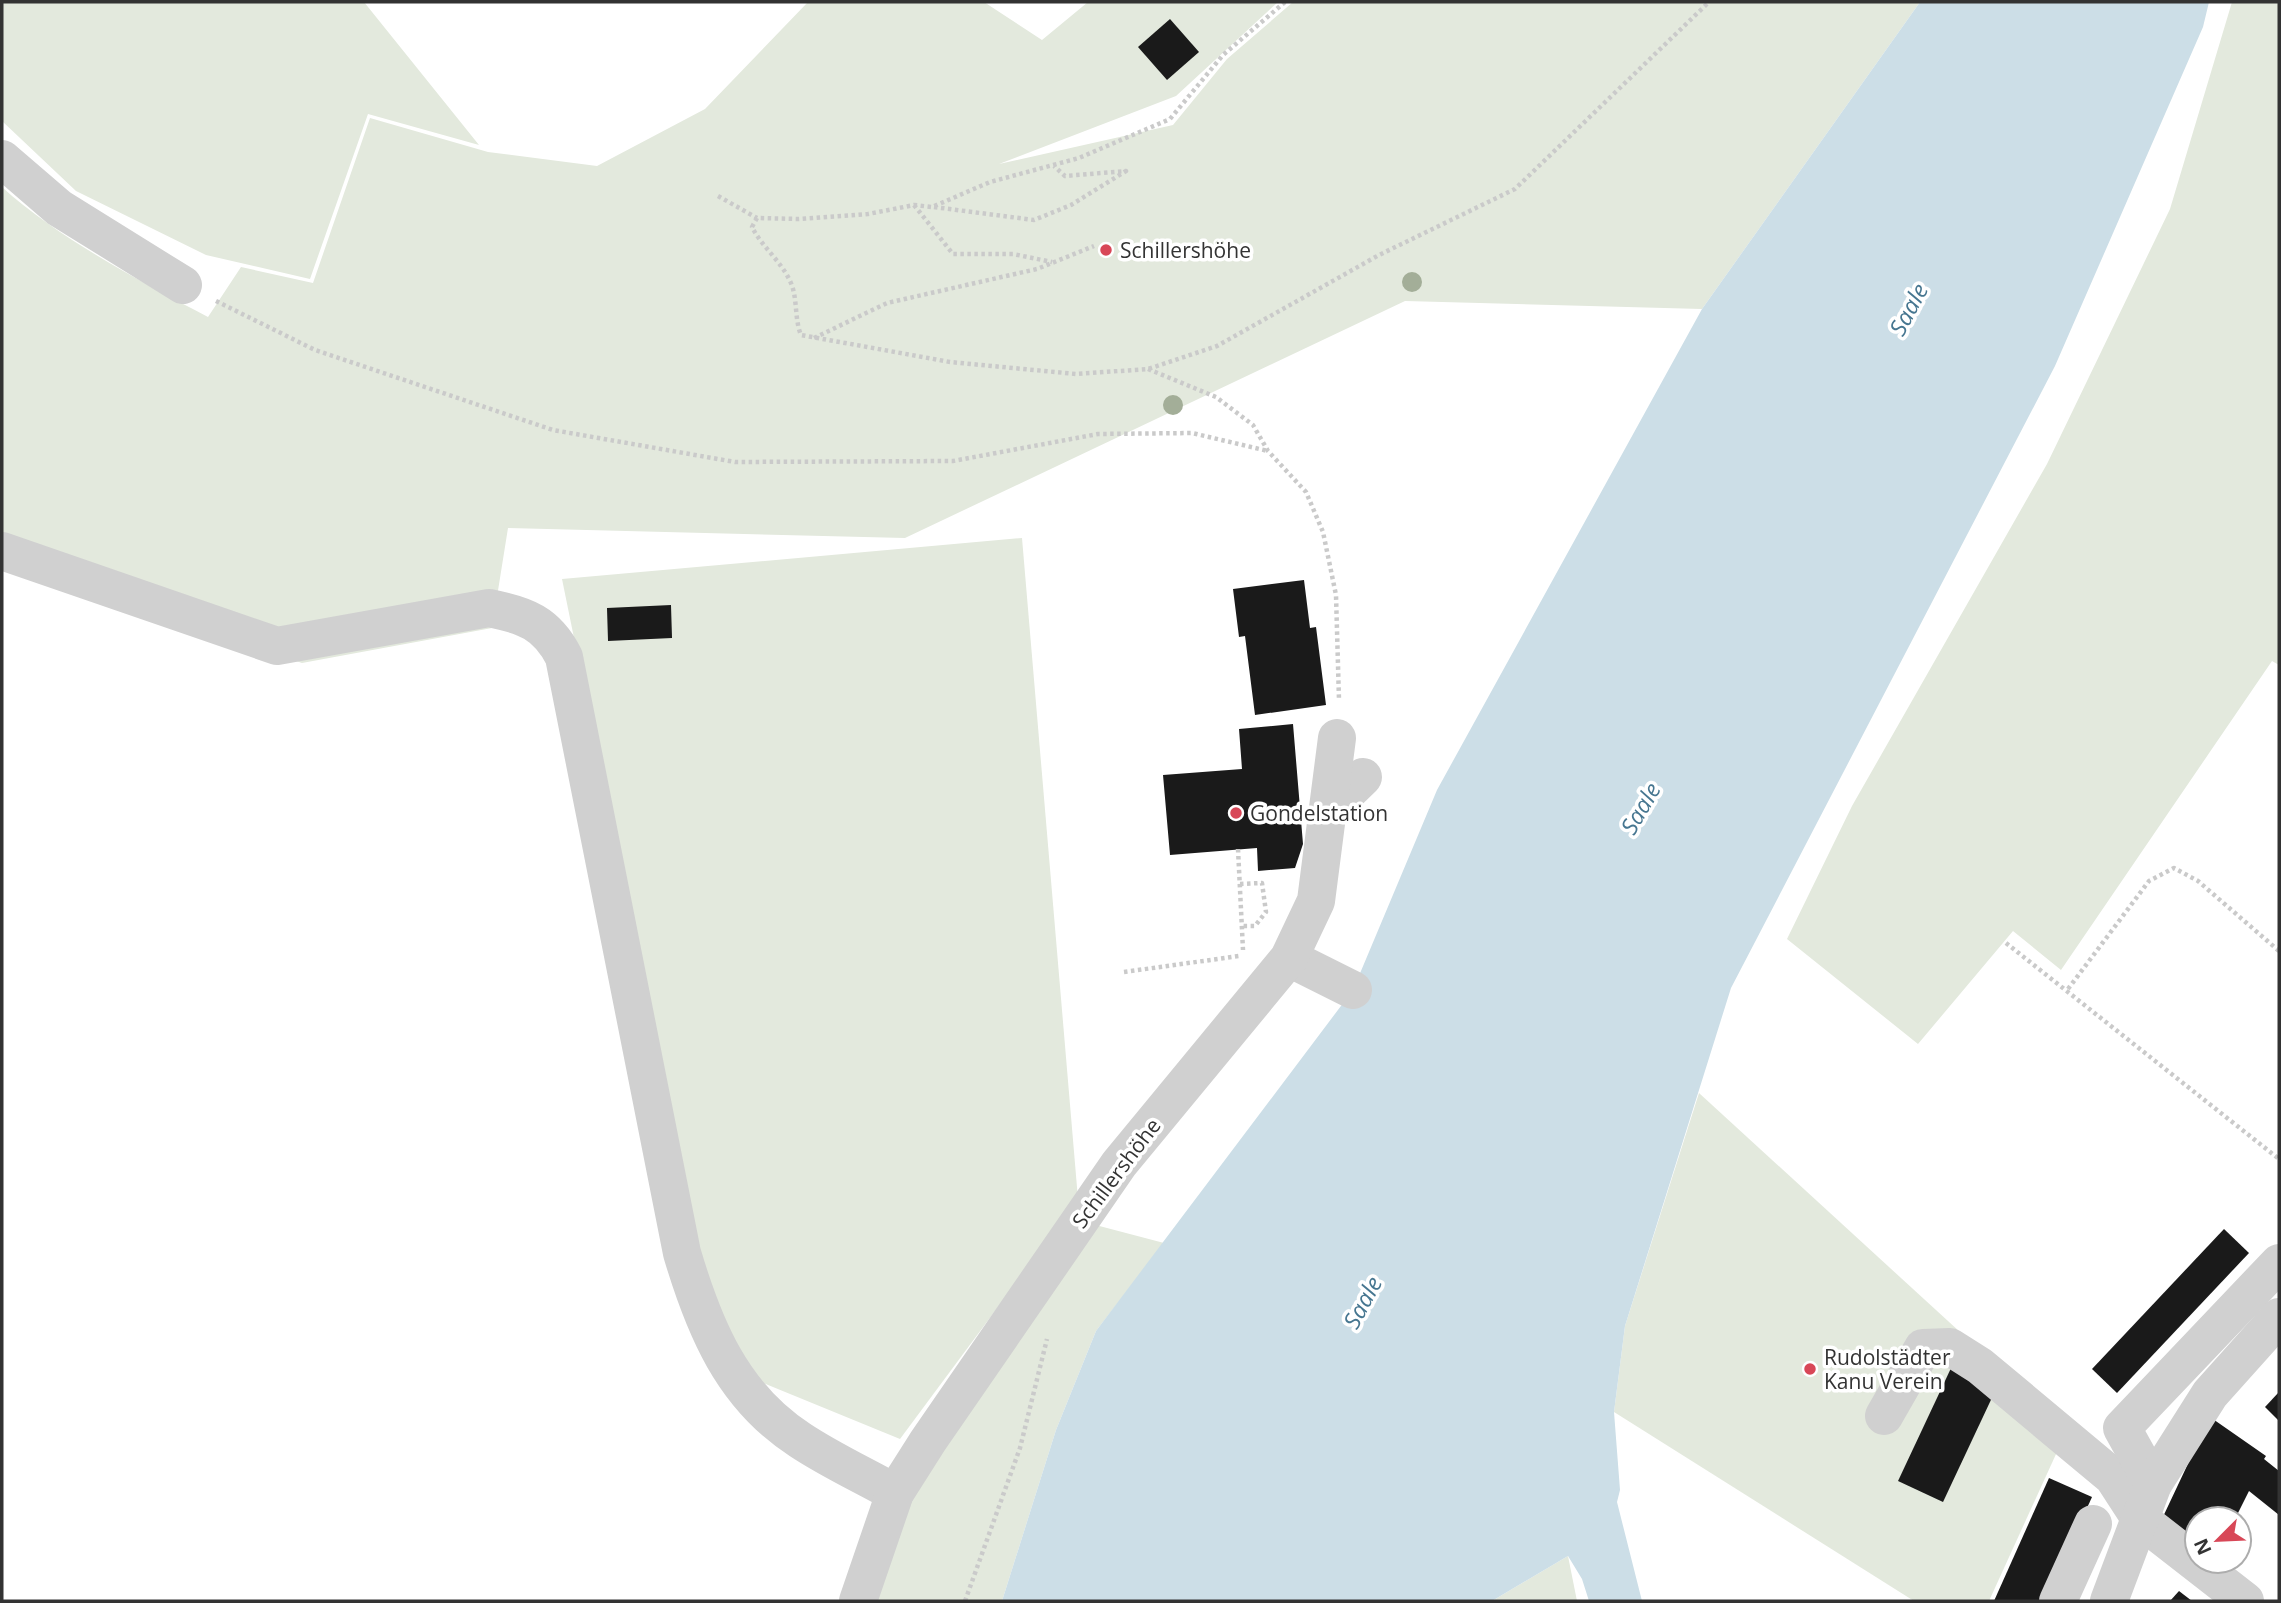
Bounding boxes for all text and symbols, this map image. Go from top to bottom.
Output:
place label: Schillershöhe [1120,236,1251,264]
marker: Schillershöhe [1098,242,1114,258]
water label: Saale [1881,277,1935,341]
water label: Saale [1612,776,1668,840]
place label: Gondelstation [1250,799,1388,827]
marker: Gondelstation [1228,805,1244,821]
street label: Schillershöhe [1065,1112,1167,1234]
water label: Saale [1335,1270,1389,1334]
place label: Rudolstädter Kanu Verein [1824,1343,1951,1395]
marker: Rudolstädter Kanu Verein [1802,1361,1818,1377]
north arrow [2183,1505,2253,1575]
text: N [2187,1535,2217,1559]

